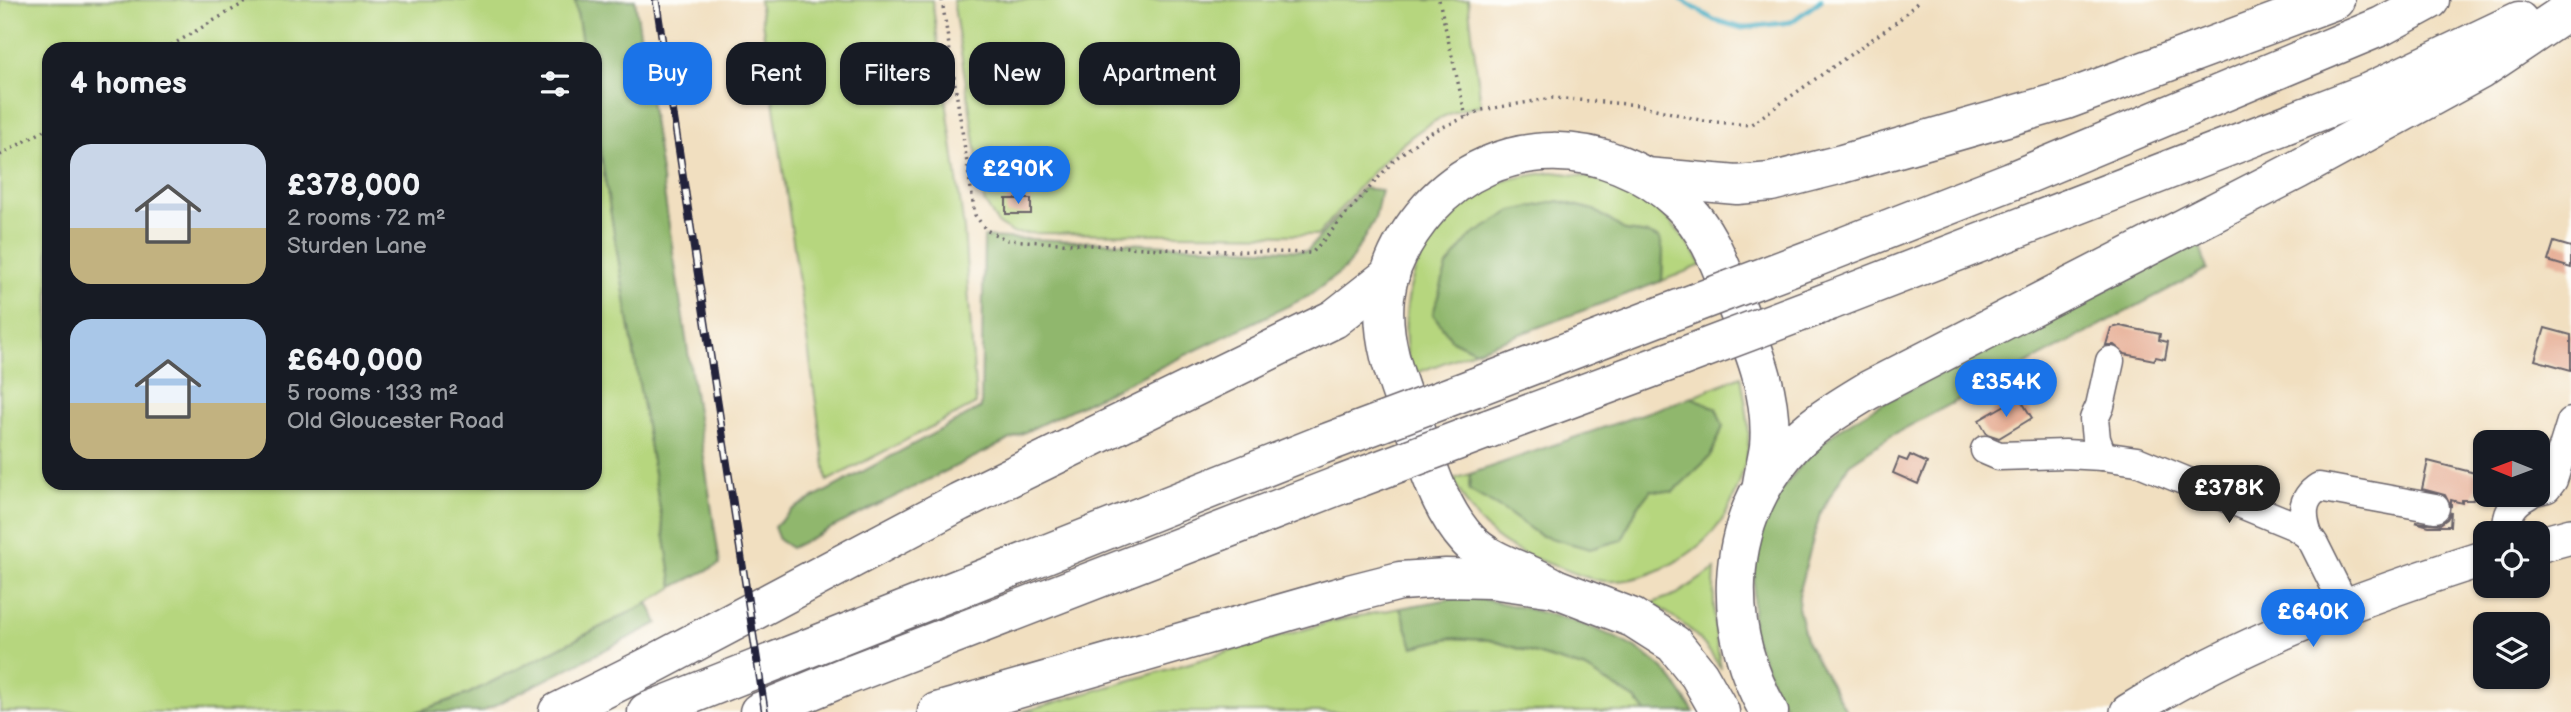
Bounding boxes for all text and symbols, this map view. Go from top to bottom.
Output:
chip: Buy [623,42,712,105]
chip: Rent [726,42,826,105]
chip: Filters [840,42,955,105]
chip: New [969,42,1065,105]
chip: Apartment [1079,42,1240,105]
icon: filters [536,65,574,103]
text: 4 homes [70,66,187,102]
pin: £290K [969,146,1067,206]
text: £290K [982,155,1054,183]
text: £378,000 [287,168,421,204]
icon: home [126,172,210,256]
text: 2 rooms · 72 m² [287,204,446,232]
text: Sturden Lane [287,232,427,260]
text: £640,000 [287,343,423,379]
icon: home [126,347,210,431]
pin: £354K [1957,360,2055,419]
text: £354K [1971,368,2041,396]
text: 5 rooms · 133 m² [287,379,458,407]
text: Old Gloucester Road [287,407,504,435]
north arrow [2473,430,2550,508]
map controls [2473,430,2550,689]
pin: £378K [2180,466,2278,525]
text: £378K [2194,474,2264,502]
button: locate [2473,521,2550,598]
pin: £640K [2264,590,2362,649]
text: £640K [2277,598,2349,626]
button: layers [2473,612,2550,689]

